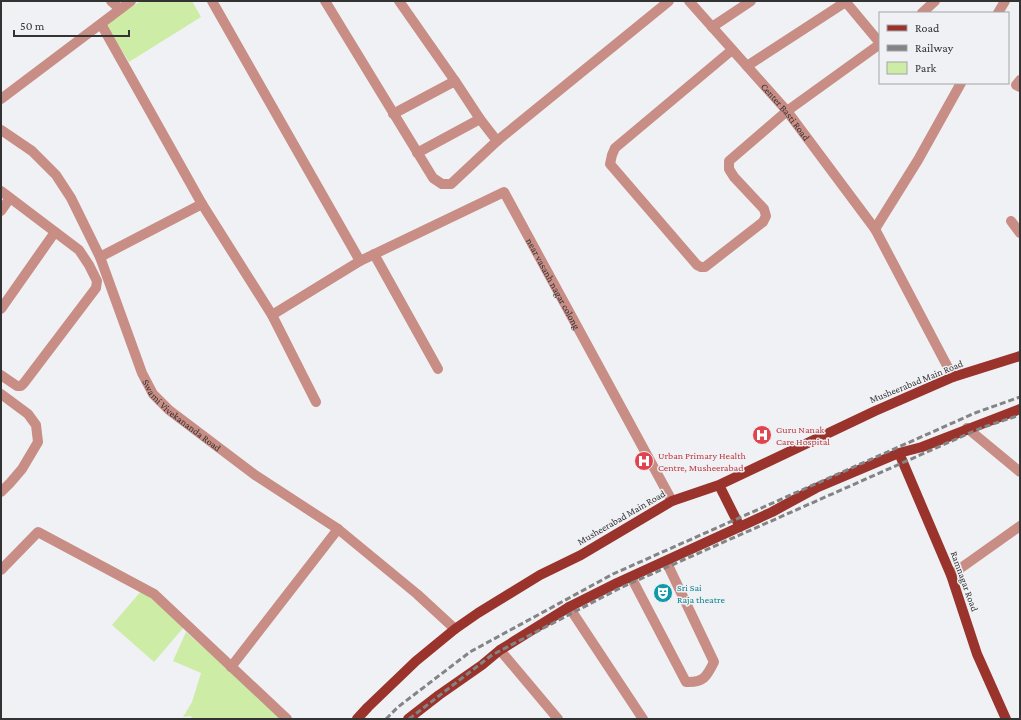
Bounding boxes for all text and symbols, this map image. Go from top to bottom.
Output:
scale bar [14,12,129,38]
legend [879,12,1009,84]
text: 50 m [20,19,45,33]
text: Road [915,21,940,35]
text: Railway [915,41,954,55]
text: Park [915,61,937,75]
street label: Center Basti Road [759,81,812,143]
street label: near vasanh nagar colong [524,236,583,331]
street label: Musheerabad Main Road [868,357,965,405]
street label: Swami Vivekananda Road [140,377,224,454]
hospital icon: Guru Nanak Care Hospital [751,424,773,446]
place label: Guru Nanak Care Hospital [776,424,830,447]
hospital icon: Urban Primary Health Centre, Musheerabad [633,450,655,472]
place label: Urban Primary Health Centre, Musheerabad [658,450,746,473]
street label: Musheerabad Main Road [575,487,668,547]
street label: Ramnagar Road [949,550,981,613]
theatre icon: Sri Sai Raja theatre [652,582,674,604]
place label: Sri Sai Raja theatre [677,582,725,606]

